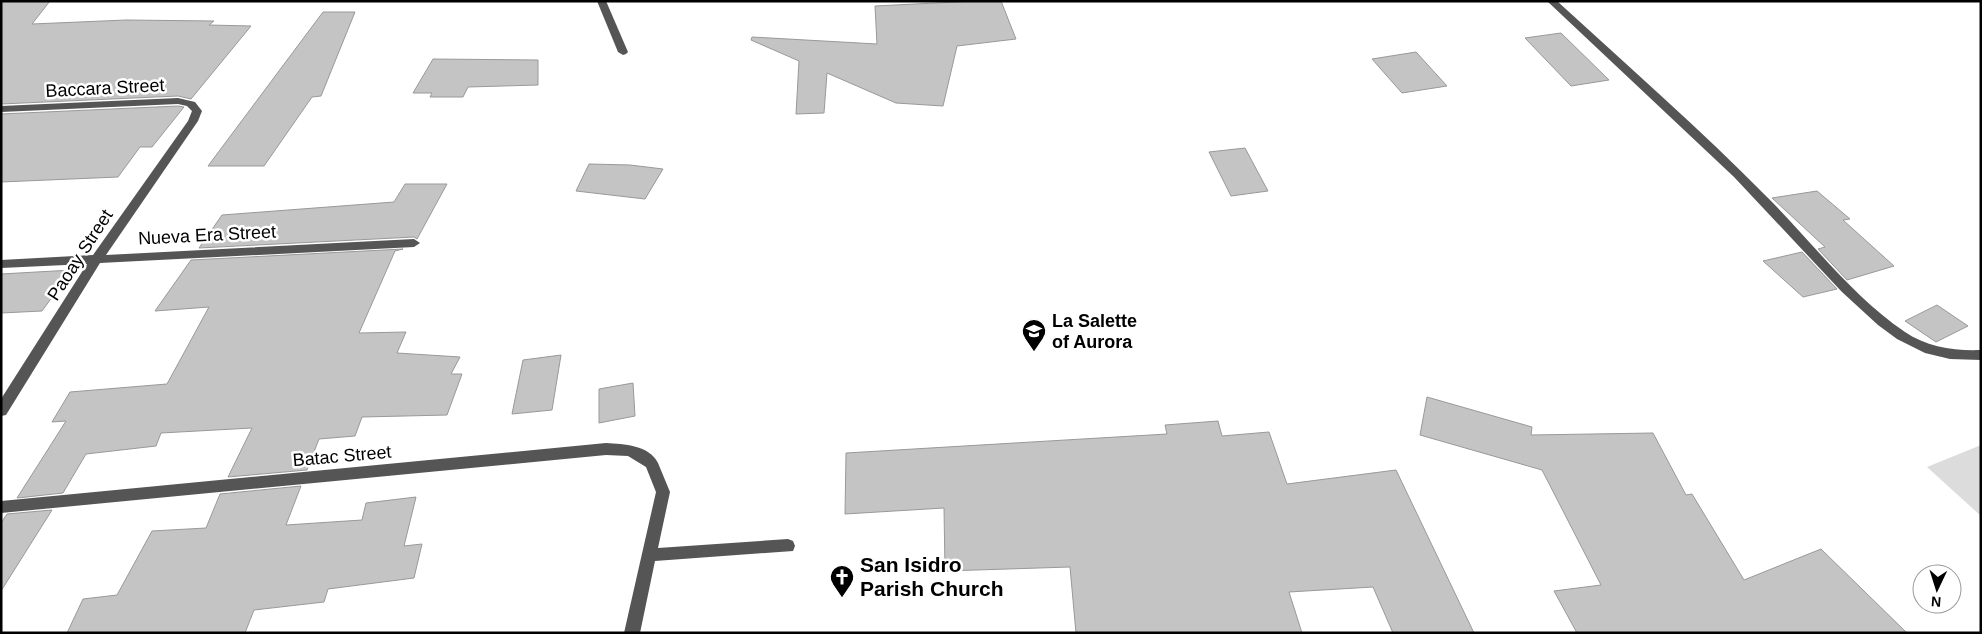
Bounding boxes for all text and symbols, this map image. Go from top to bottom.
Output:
street label: Baccara Street [45,75,165,101]
street label: Paoay Street [43,206,117,304]
street label: Nueva Era Street [138,221,276,249]
place label: La Salette of Aurora [1052,311,1137,352]
school or university icon: La Salette of Aurora [1021,318,1047,352]
street label: Batac Street [292,442,392,470]
place label: San Isidro Parish Church [860,553,1004,600]
church icon: San Isidro Parish Church [829,564,855,598]
north arrow [1912,564,1962,614]
text: N [1930,594,1942,610]

